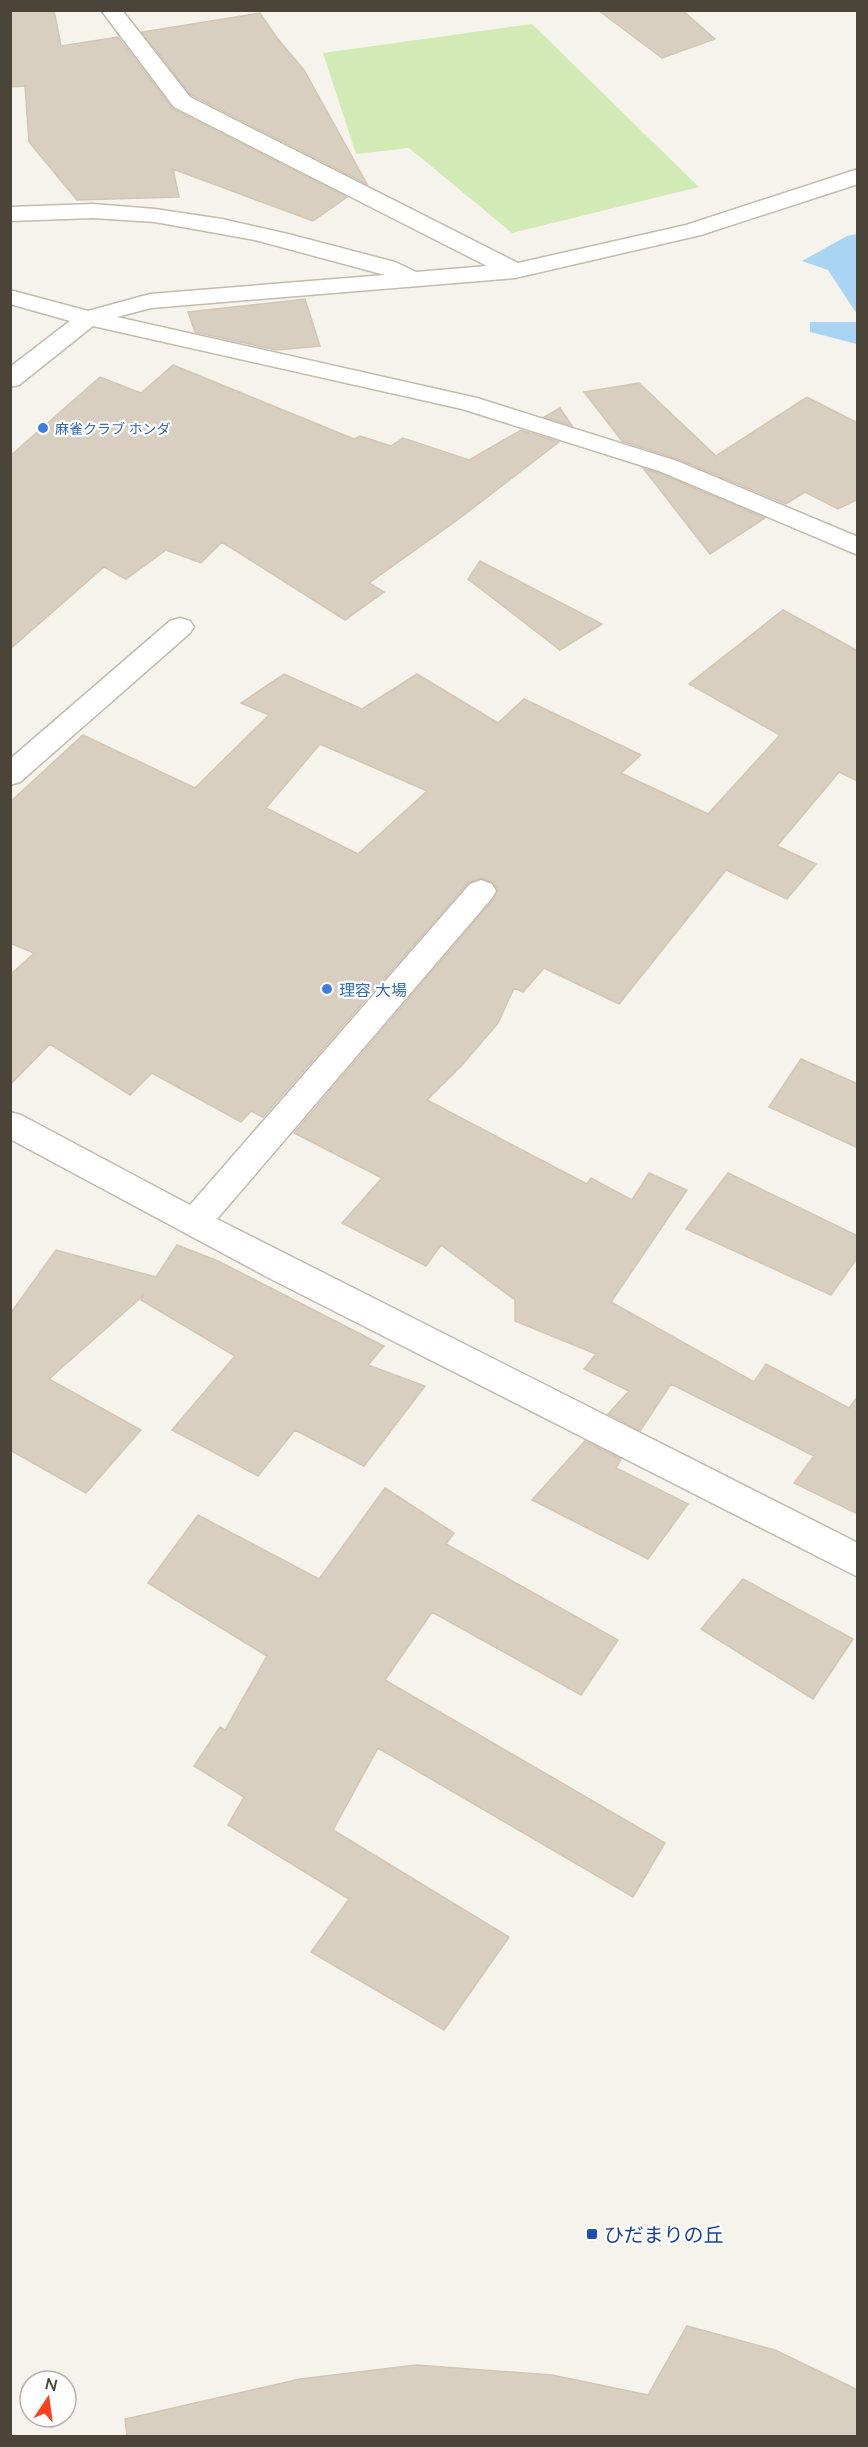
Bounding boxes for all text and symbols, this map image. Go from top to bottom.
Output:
place label: 麻雀クラブ ホンダ [55,420,171,437]
marker: 麻雀クラブ ホンダ [36,421,50,435]
place label: 理容 大場 [339,980,407,999]
marker: 理容 大場 [320,982,334,996]
place label: ひだまりの丘 [604,2222,724,2246]
marker: ひだまりの丘 [585,2227,599,2241]
north arrow [18,2369,78,2429]
text: N [43,2373,60,2395]

